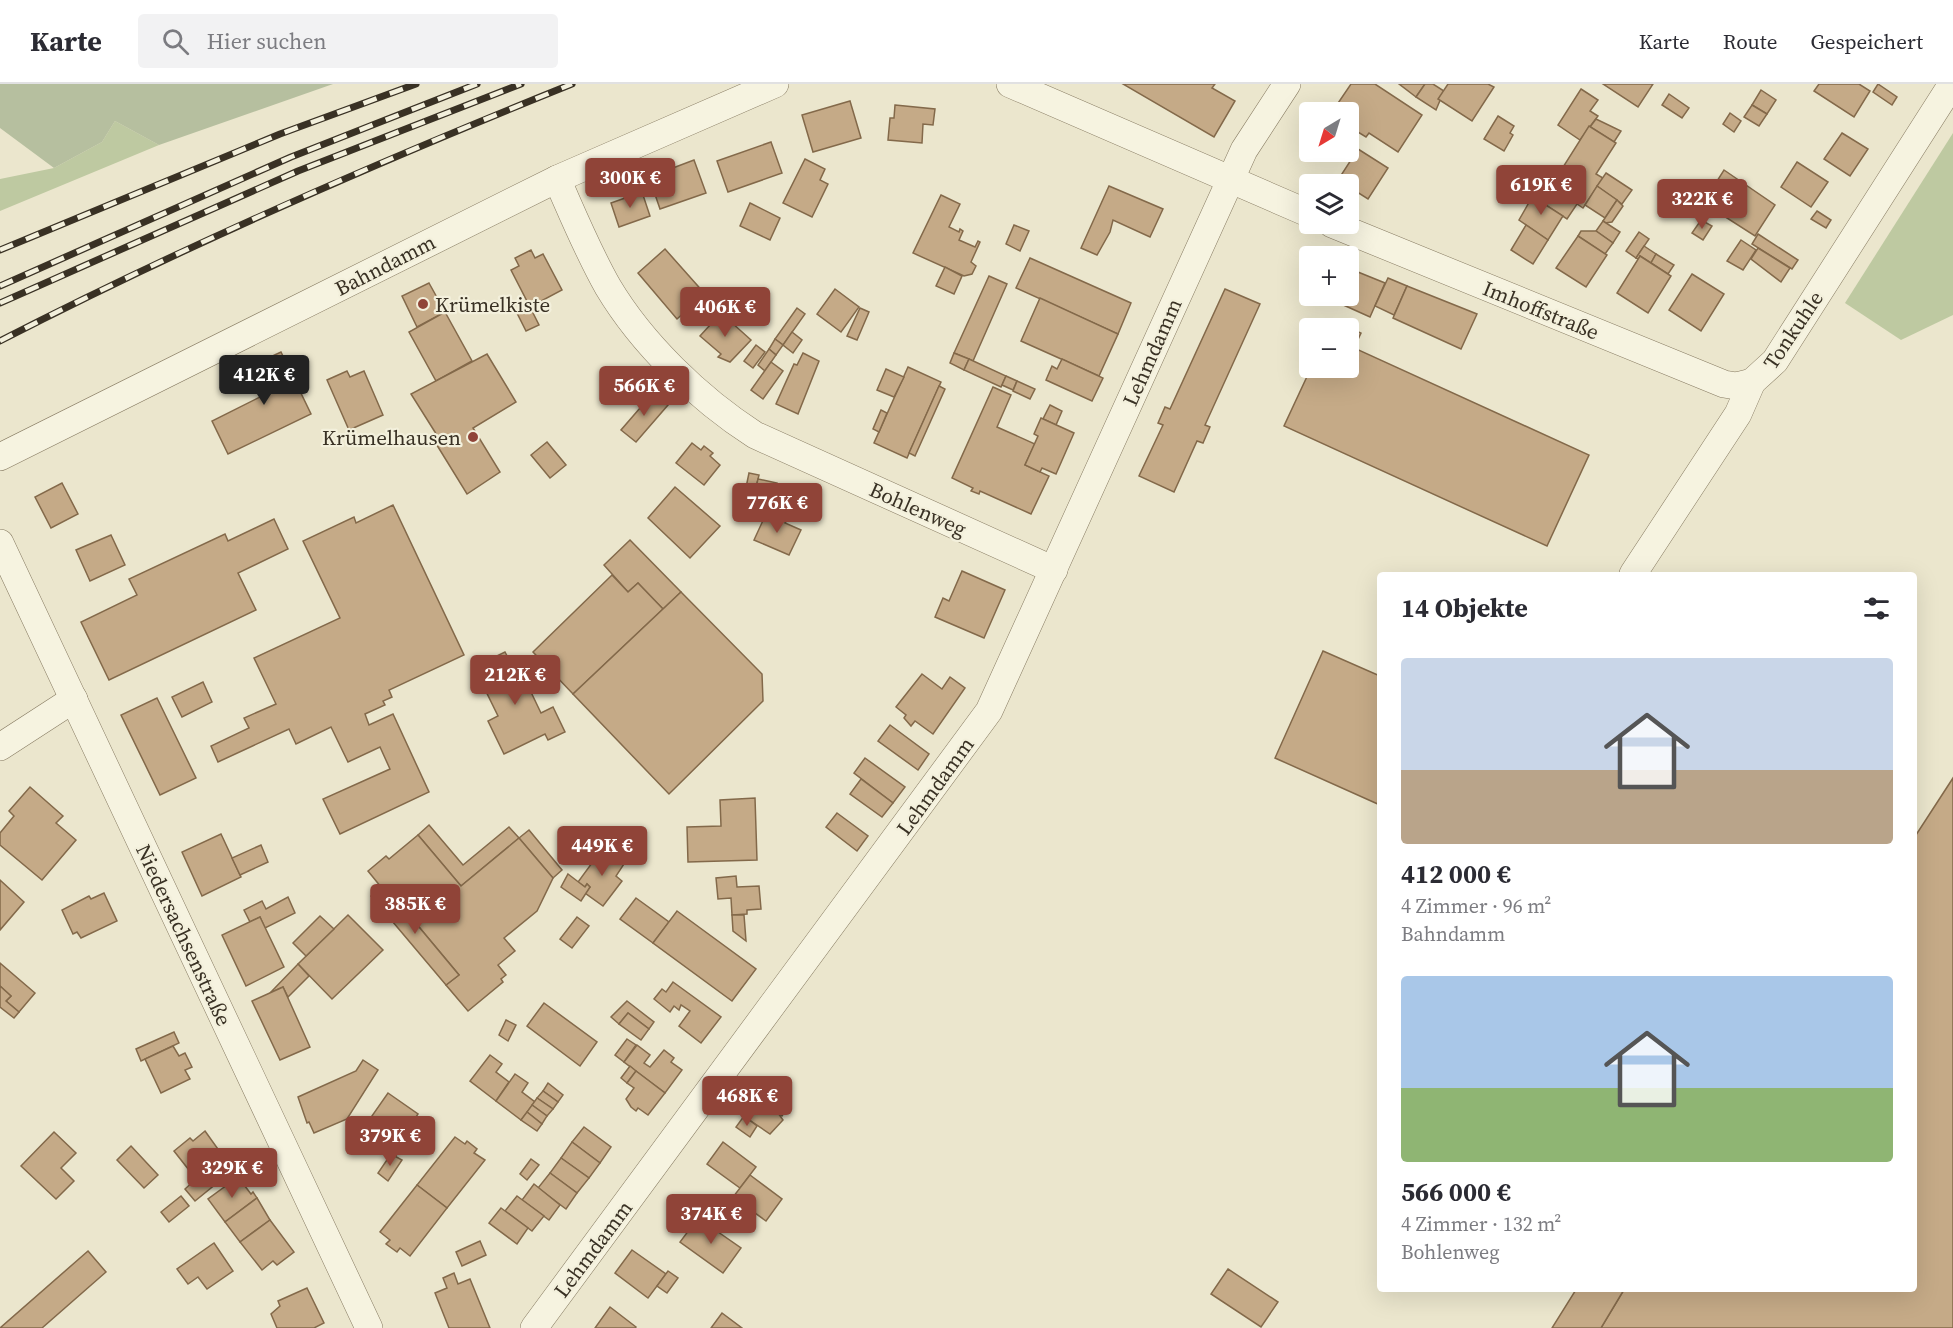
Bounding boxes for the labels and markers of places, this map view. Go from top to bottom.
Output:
pin: 300K € [581,158,679,209]
pin: 619K € [1492,165,1590,216]
pin: 322K € [1653,179,1751,230]
pin: 406K € [676,287,774,338]
place label: Krümelkiste [435,290,550,319]
marker: Krümelkiste [416,297,430,311]
pin: 412K € [215,355,313,406]
pin: 566K € [595,366,693,417]
place label: Krümelhausen [322,423,461,452]
marker: Krümelhausen [466,430,480,444]
pin: 776K € [728,483,826,534]
pin: 212K € [466,655,564,706]
pin: 449K € [553,826,651,877]
pin: 385K € [366,884,464,935]
pin: 468K € [698,1076,796,1127]
pin: 379K € [341,1116,439,1167]
pin: 329K € [183,1148,281,1199]
pin: 374K € [662,1194,760,1245]

